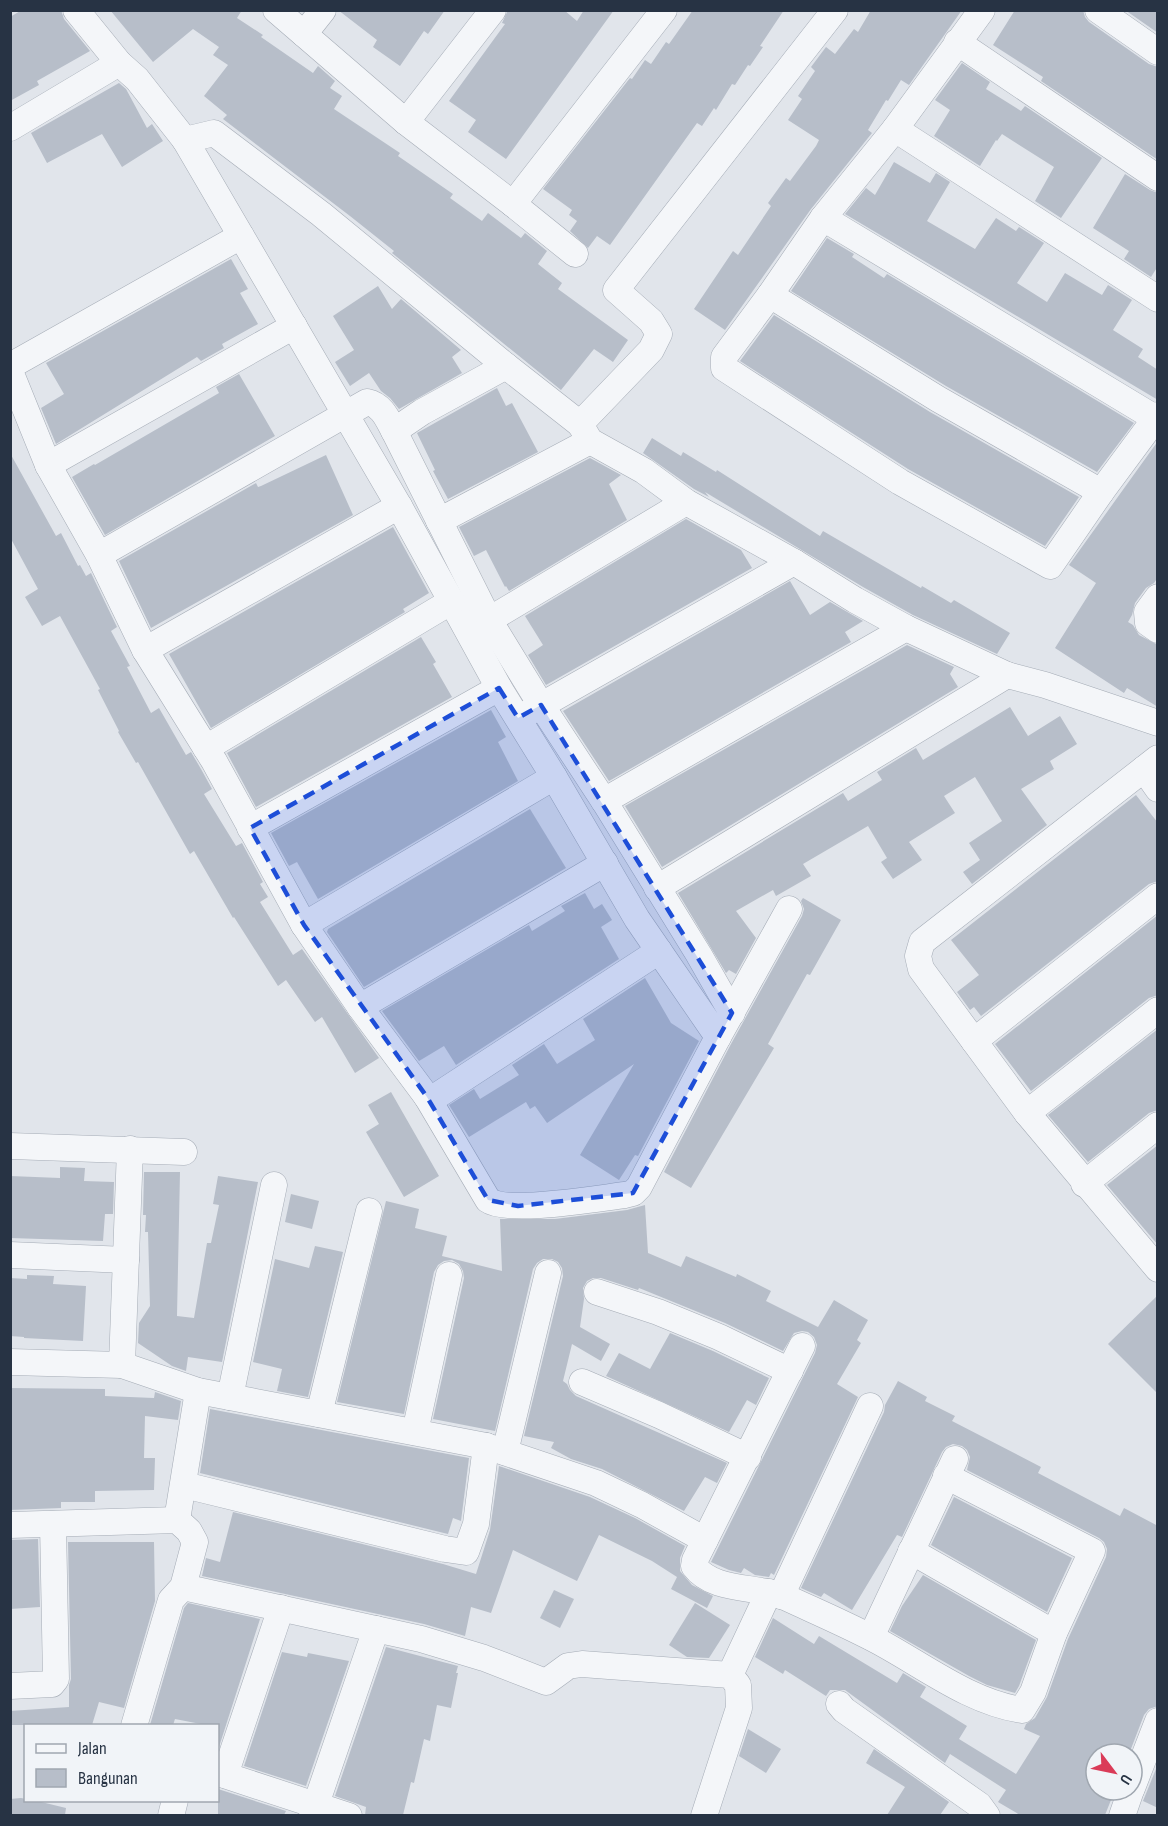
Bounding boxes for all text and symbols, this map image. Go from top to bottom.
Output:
legend [24,1724,219,1802]
text: Jalan [77,1738,107,1759]
north arrow [1084,1742,1144,1802]
text: Bangunan [78,1768,138,1789]
text: U [1115,1771,1136,1788]

